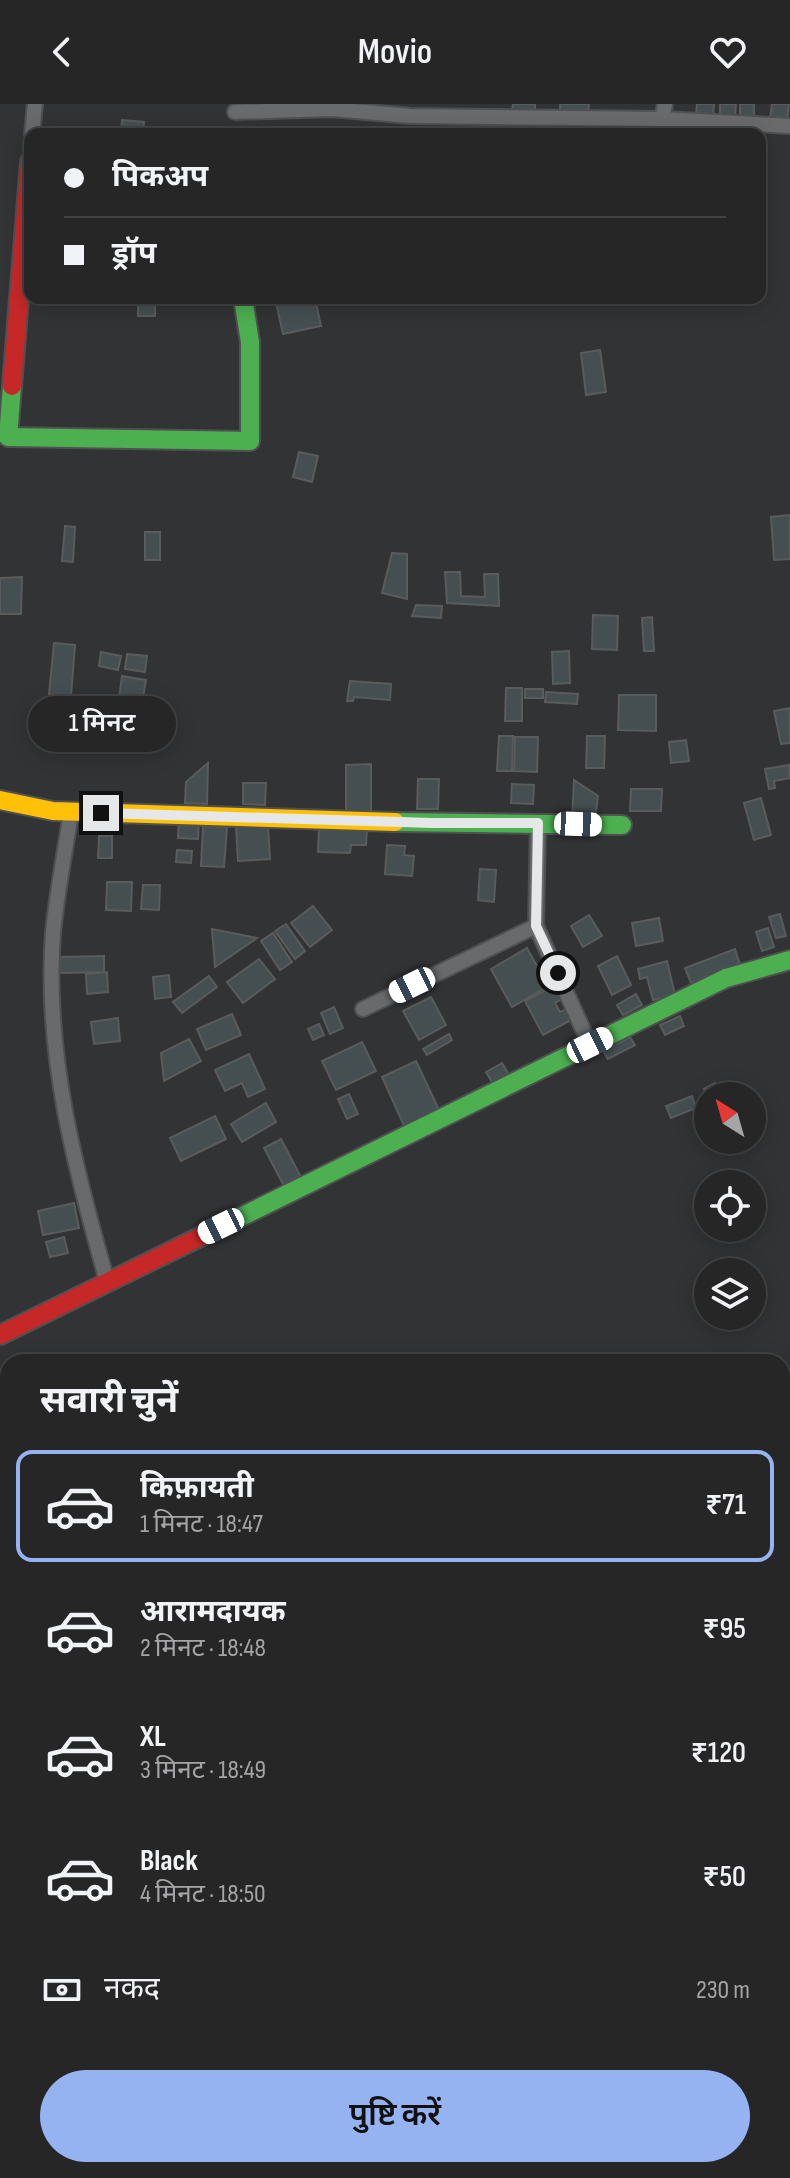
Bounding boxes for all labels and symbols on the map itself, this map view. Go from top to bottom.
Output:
callout: 1 मिनट [27,697,175,753]
route end [83,795,119,831]
car [554,811,602,837]
route start [540,955,576,991]
car [385,964,439,1006]
car [563,1024,617,1066]
north arrow [694,1082,766,1154]
car [194,1205,248,1247]

